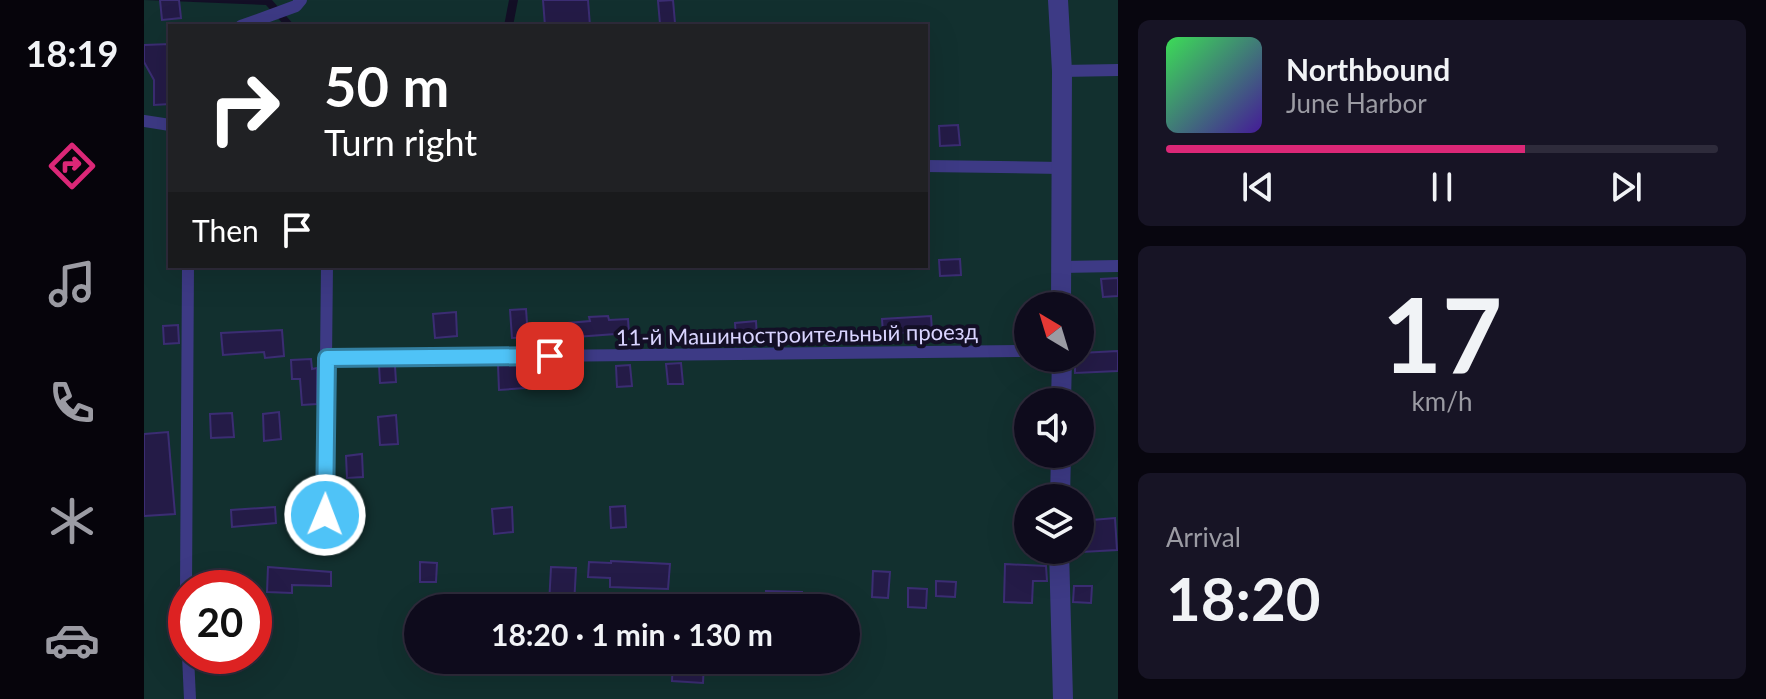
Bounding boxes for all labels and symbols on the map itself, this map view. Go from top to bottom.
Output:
north arrow [1014,292,1094,372]
street label: 11-й Машиностроительный проезд [616,317,979,351]
pin [516,322,584,390]
position arrow [283,473,367,557]
speed limit sign: 20 [168,570,272,674]

